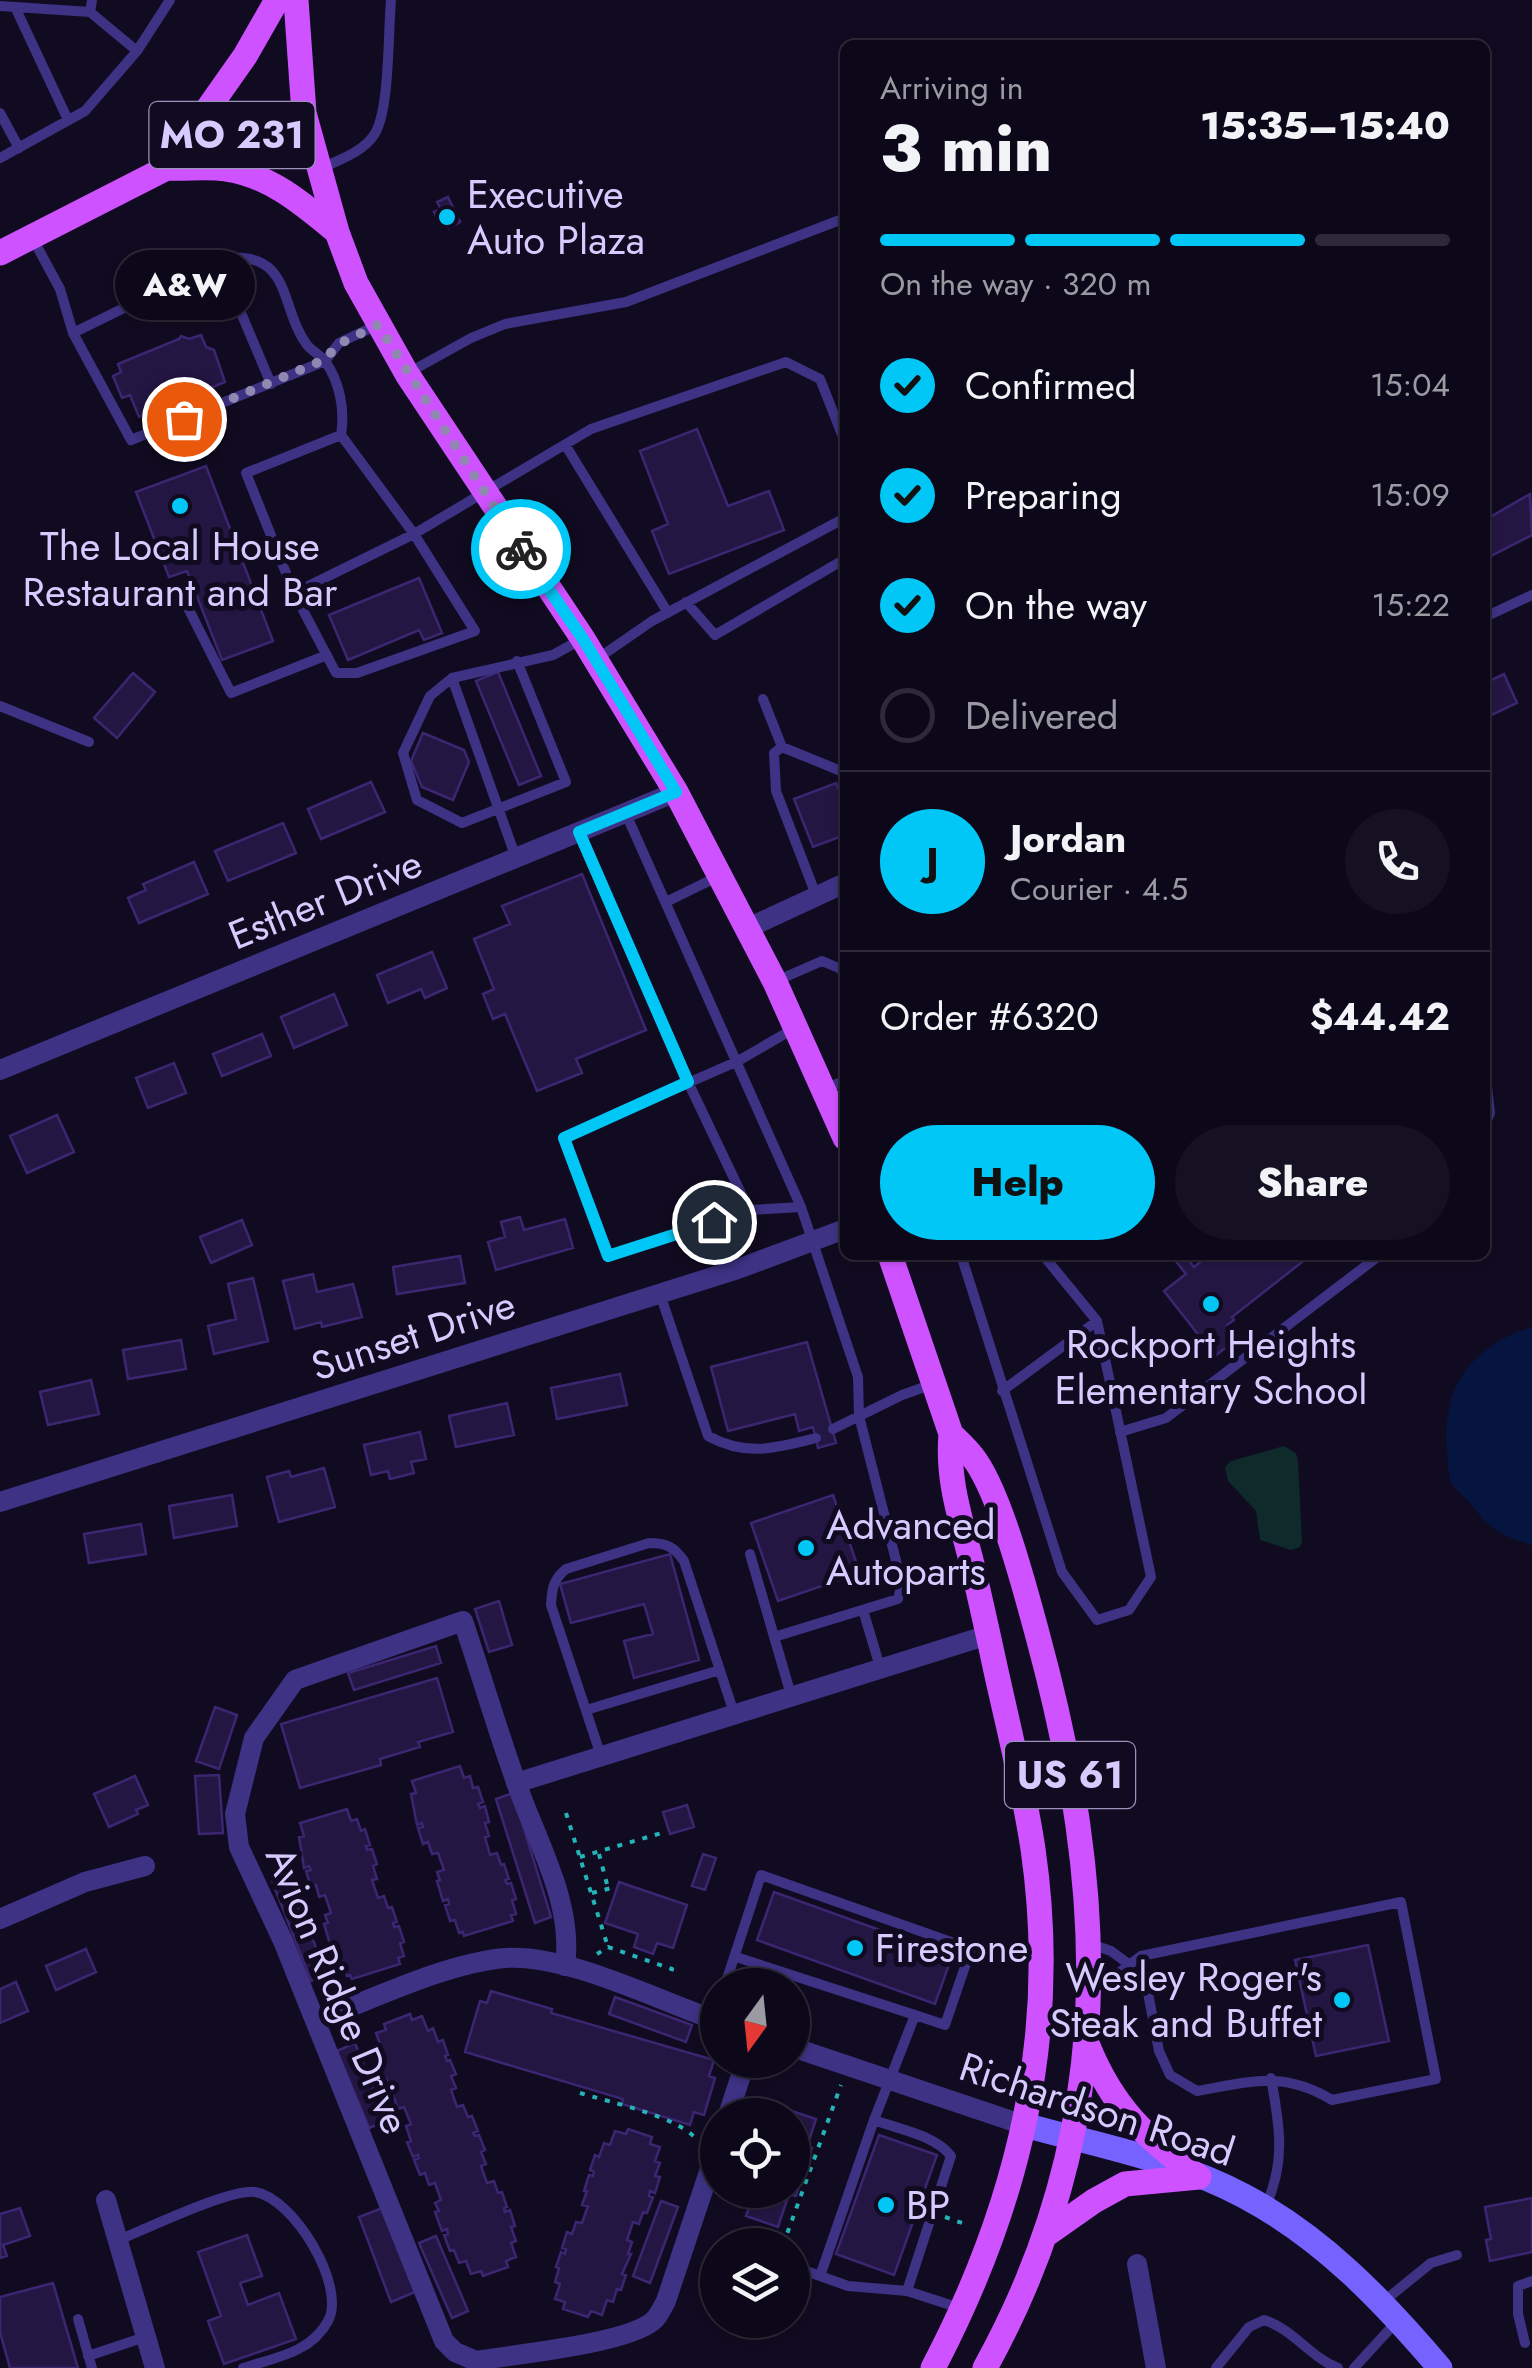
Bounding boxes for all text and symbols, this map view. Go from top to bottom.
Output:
text: Arriving in [880,65,1024,111]
text: 15:35–15:40 [1200,98,1450,153]
text: 3 min [880,101,1052,195]
road number: MO 231 [150,102,314,168]
place label: Executive Auto Plaza [467,165,645,269]
marker: Executive Auto Plaza [436,206,458,228]
callout: A&W [114,249,254,319]
text: On the way · 320 m [880,261,1152,307]
text: A&W [143,262,227,308]
icon: check [880,358,935,413]
text: Confirmed [965,358,1136,413]
text: 15:04 [1370,362,1450,408]
pin [142,377,227,462]
icon: bag [157,392,212,447]
icon: check [880,468,935,523]
text: Preparing [965,468,1122,523]
text: 15:09 [1370,472,1450,518]
marker: The Local House Restaurant and Bar [169,495,191,517]
courier [471,499,571,599]
place label: The Local House Restaurant and Bar [23,517,338,621]
icon: bike [494,522,549,577]
icon: check [880,578,935,633]
text: On the way [965,578,1147,633]
text: 15:22 [1372,582,1450,628]
text: Delivered [965,688,1118,743]
button: phone [1345,809,1450,914]
text: Jordan [1010,811,1126,866]
street label: Esther Drive [220,834,430,964]
text: J [926,834,939,889]
text: Courier · 4.5 [1010,866,1188,912]
text: Order #6320 [880,989,1099,1044]
text: $44.42 [1310,989,1450,1044]
button: Help [880,1125,1155,1240]
button: Share [1175,1125,1450,1240]
pin [672,1180,757,1265]
icon: home [687,1195,742,1250]
street label: Sunset Drive [304,1275,522,1395]
marker: Rockport Heights Elementary School [1200,1293,1222,1315]
place label: Rockport Heights Elementary School [1055,1315,1367,1419]
place label: Advanced Autoparts [826,1496,996,1600]
marker: Advanced Autoparts [795,1537,817,1559]
road number: US 61 [1005,1742,1135,1808]
street label: Avion Ridge Drive [251,1837,425,2143]
place label: Firestone [875,1919,1028,1977]
marker: Firestone [844,1937,866,1959]
place label: Wesley Roger's Steak and Buffet [1050,1948,1322,2052]
north arrow [700,1968,810,2078]
map controls [700,1968,810,2338]
marker: Wesley Roger's Steak and Buffet [1331,1989,1353,2011]
street label: Richardson Road [952,2037,1242,2181]
button: locate [700,2098,810,2208]
place label: BP [906,2176,950,2234]
marker: BP [875,2194,897,2216]
button: layers [700,2228,810,2338]

